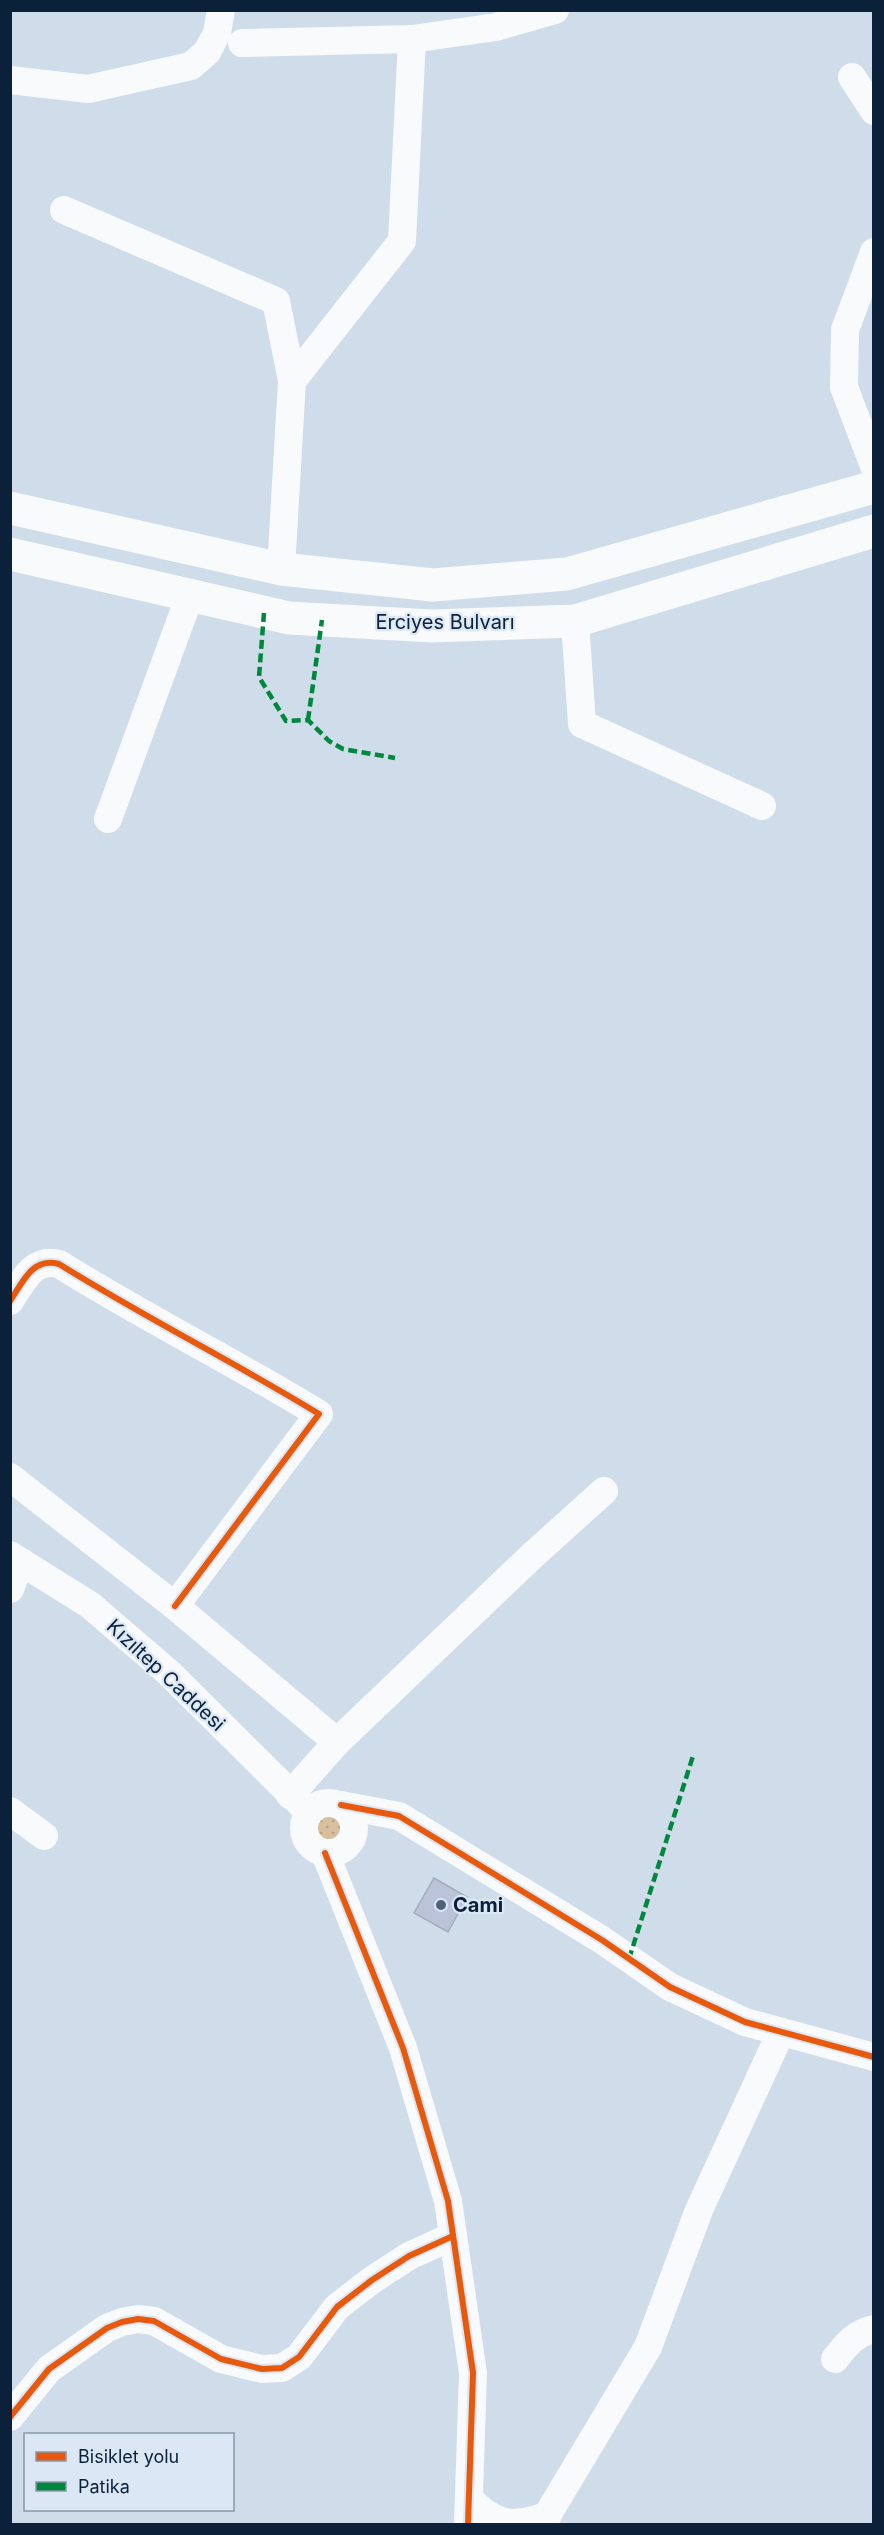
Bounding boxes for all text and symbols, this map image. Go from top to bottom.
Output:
street label: Erciyes Bulvarı [375,610,515,634]
street label: Kızıltep Caddesi [102,1614,230,1736]
place label: Cami [453,1893,503,1917]
marker: Cami [434,1898,448,1912]
legend [24,2433,234,2511]
text: Bisiklet yolu [78,2446,179,2467]
text: Patika [78,2476,130,2497]

